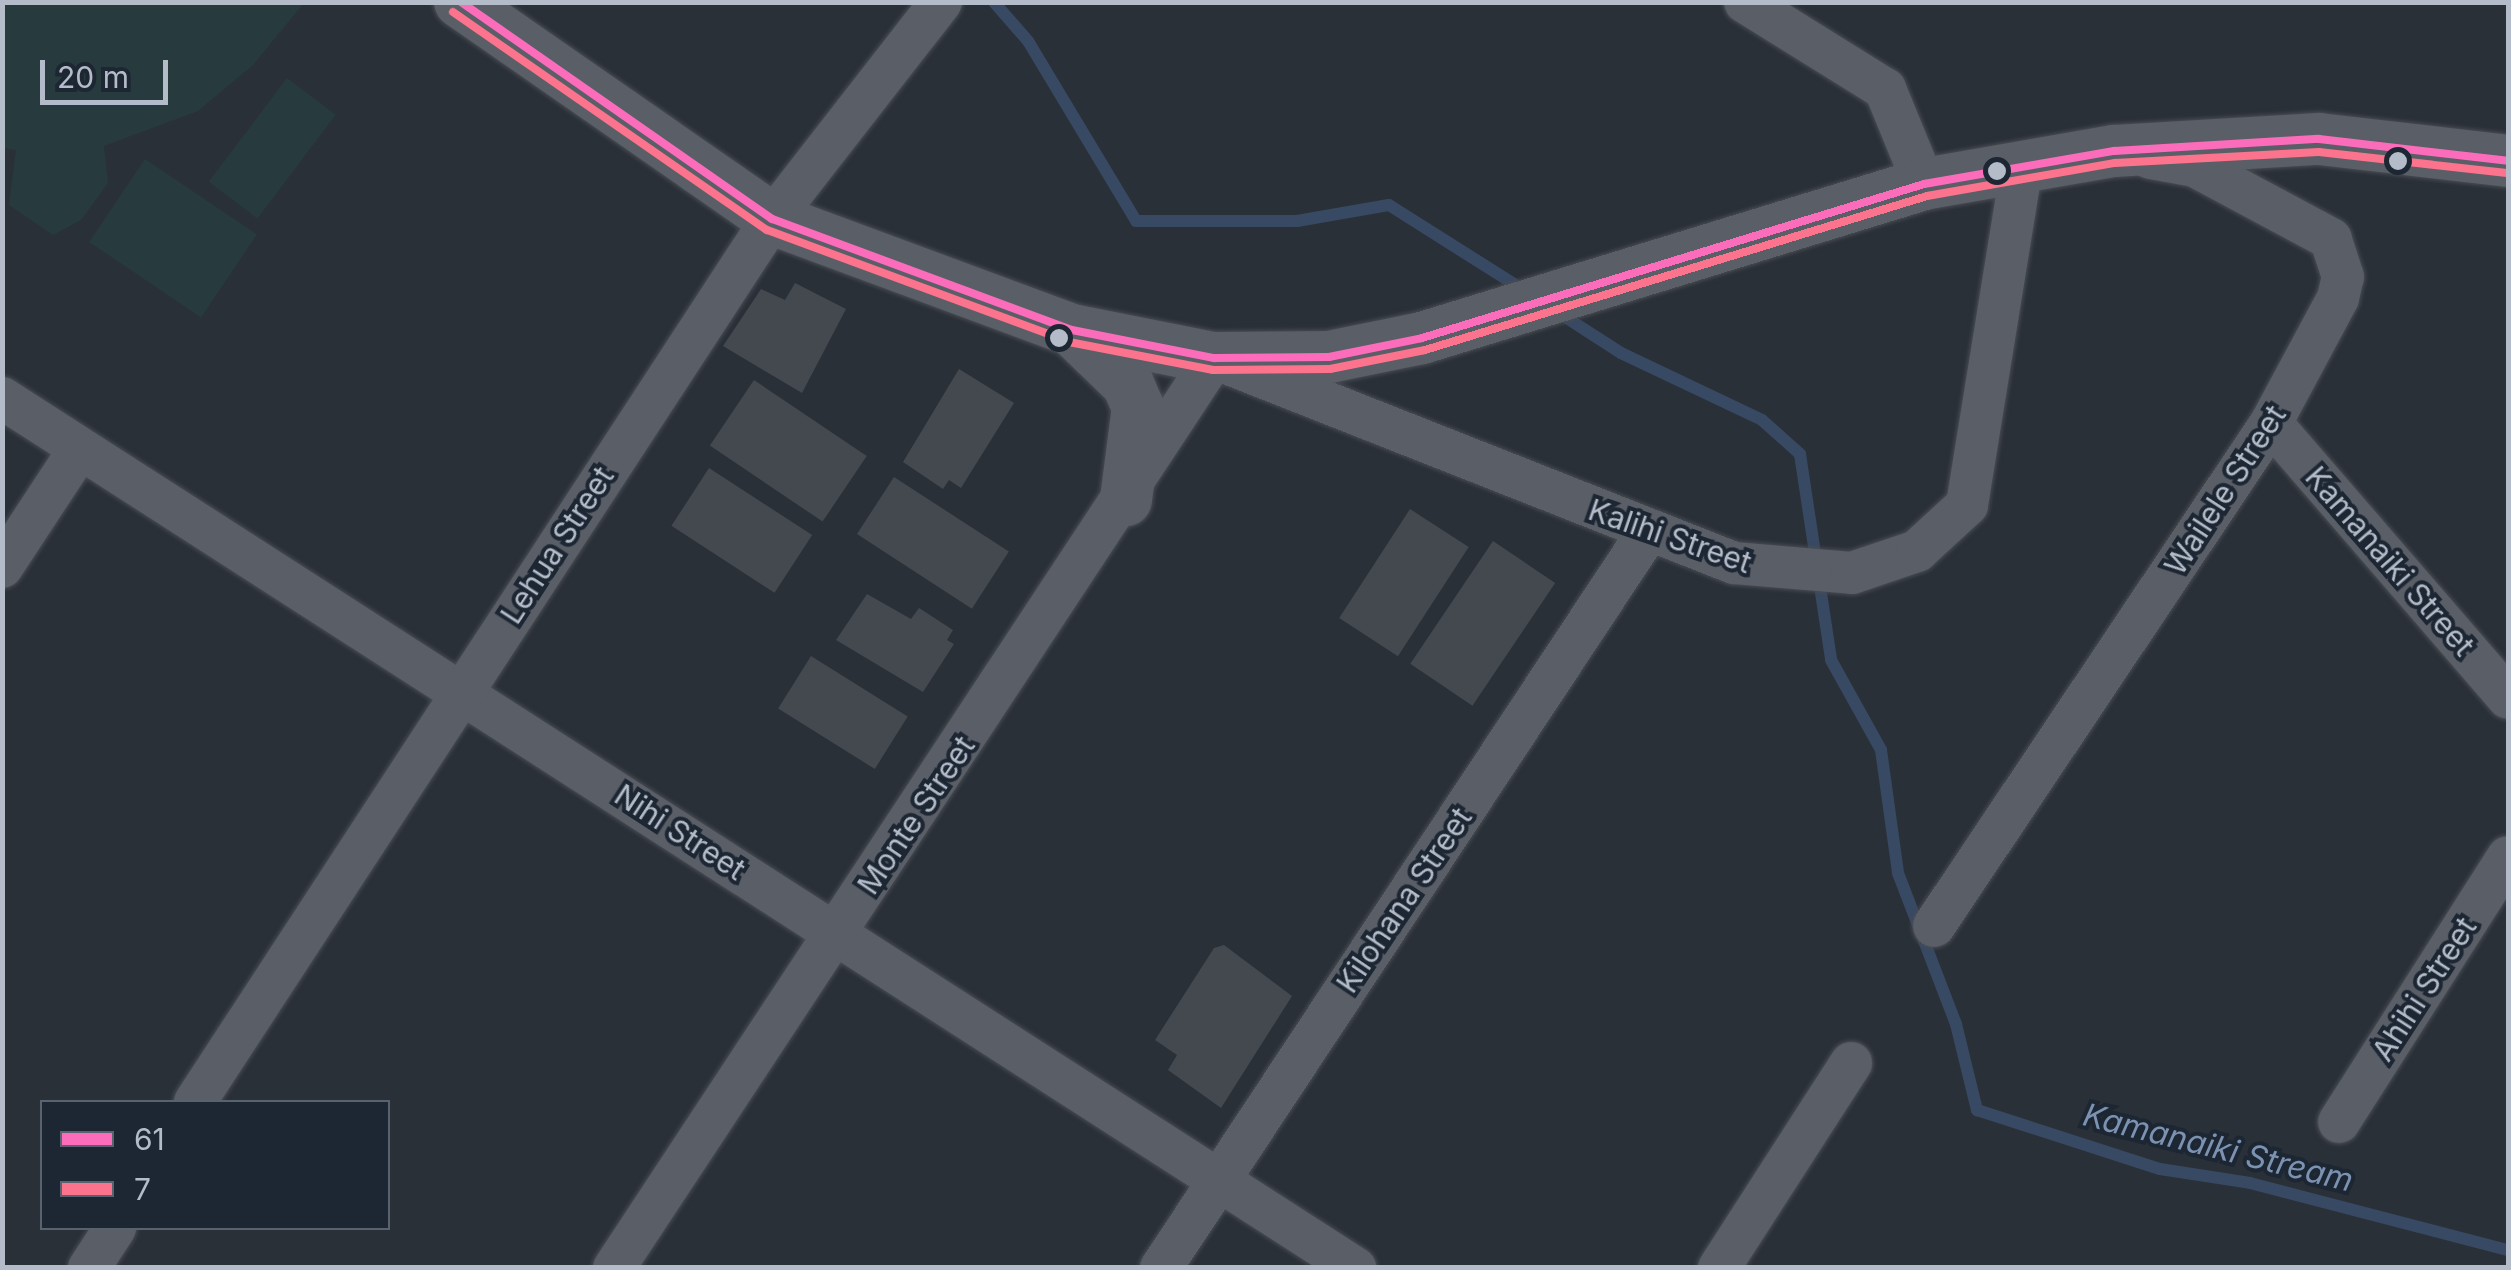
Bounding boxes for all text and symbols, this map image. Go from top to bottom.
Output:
scale bar [45,40,172,102]
text: 20 m [57,59,129,95]
unlabelled marker [2388,151,2408,171]
unlabelled marker [1987,161,2007,181]
unlabelled marker [1049,328,1069,348]
street label: Wailele Street [2157,399,2293,581]
street label: Kamanaiki Street [2298,459,2482,663]
street label: Lehua Street [493,460,621,630]
street label: Kalihi Street [1584,491,1756,581]
street label: Monte Street [850,729,982,901]
street label: Nihi Street [608,777,752,887]
street label: Kilohana Street [1329,801,1479,999]
street label: Ahihi Street [2364,911,2484,1067]
water label: Kamanaiki Stream [2079,1096,2357,1200]
legend [40,1100,390,1230]
text: 61 [134,1121,165,1157]
text: 7 [134,1171,151,1207]

